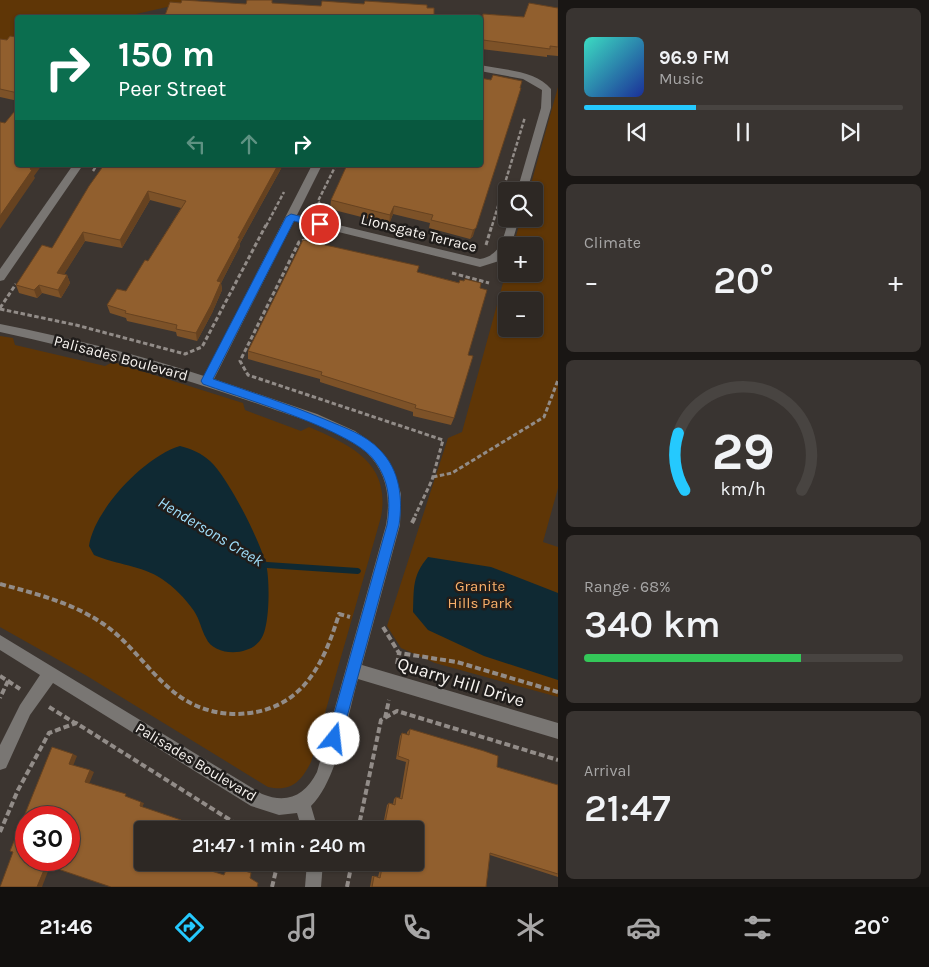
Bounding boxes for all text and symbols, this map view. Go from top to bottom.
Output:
text: 150 m [118,34,215,75]
icon: right [35,35,100,100]
text: 96.9 FM [659,47,730,69]
text: Music [659,69,704,88]
text: Peer Street [118,76,226,102]
icon: previous [623,118,651,146]
icon: pause [729,118,757,146]
icon: next [836,118,864,146]
icon: left [182,130,210,158]
icon: ahead [235,130,263,158]
icon: right [288,130,316,158]
map controls [498,182,543,337]
button: search [498,182,543,227]
pin [299,203,341,245]
icon: arrive [306,210,334,238]
street label: Lionsgate Terrace [359,210,479,256]
text: Climate [584,233,641,252]
button: + [498,237,543,282]
text: 20° [713,258,774,303]
text: − [584,265,599,298]
text: + [888,265,903,298]
button: − [498,292,543,337]
street label: Palisades Boulevard [52,331,190,385]
text: 29 [712,421,775,482]
text: km/h [721,479,766,500]
water label: Hendersons Creek [155,492,268,571]
park label: Granite Hills Park [448,577,512,612]
text: Range · 68% [584,577,671,596]
text: 340 km [584,602,721,647]
street label: Quarry Hill Drive [395,652,527,712]
position arrow [307,712,359,764]
street label: Palisades Boulevard [132,719,260,805]
text: Arrival [584,761,631,780]
text: 21:47 [584,786,671,831]
speed limit sign: 30 [15,806,80,871]
text: 21:47 · 1 min · 240 m [192,835,366,857]
icon: directions [172,910,207,945]
icon: music [285,910,320,945]
icon: phone [399,910,434,945]
icon: climate [513,910,548,945]
icon: car [626,910,661,945]
icon: filters [740,910,775,945]
text: 21:46 [39,914,93,940]
text: 20° [854,914,890,940]

